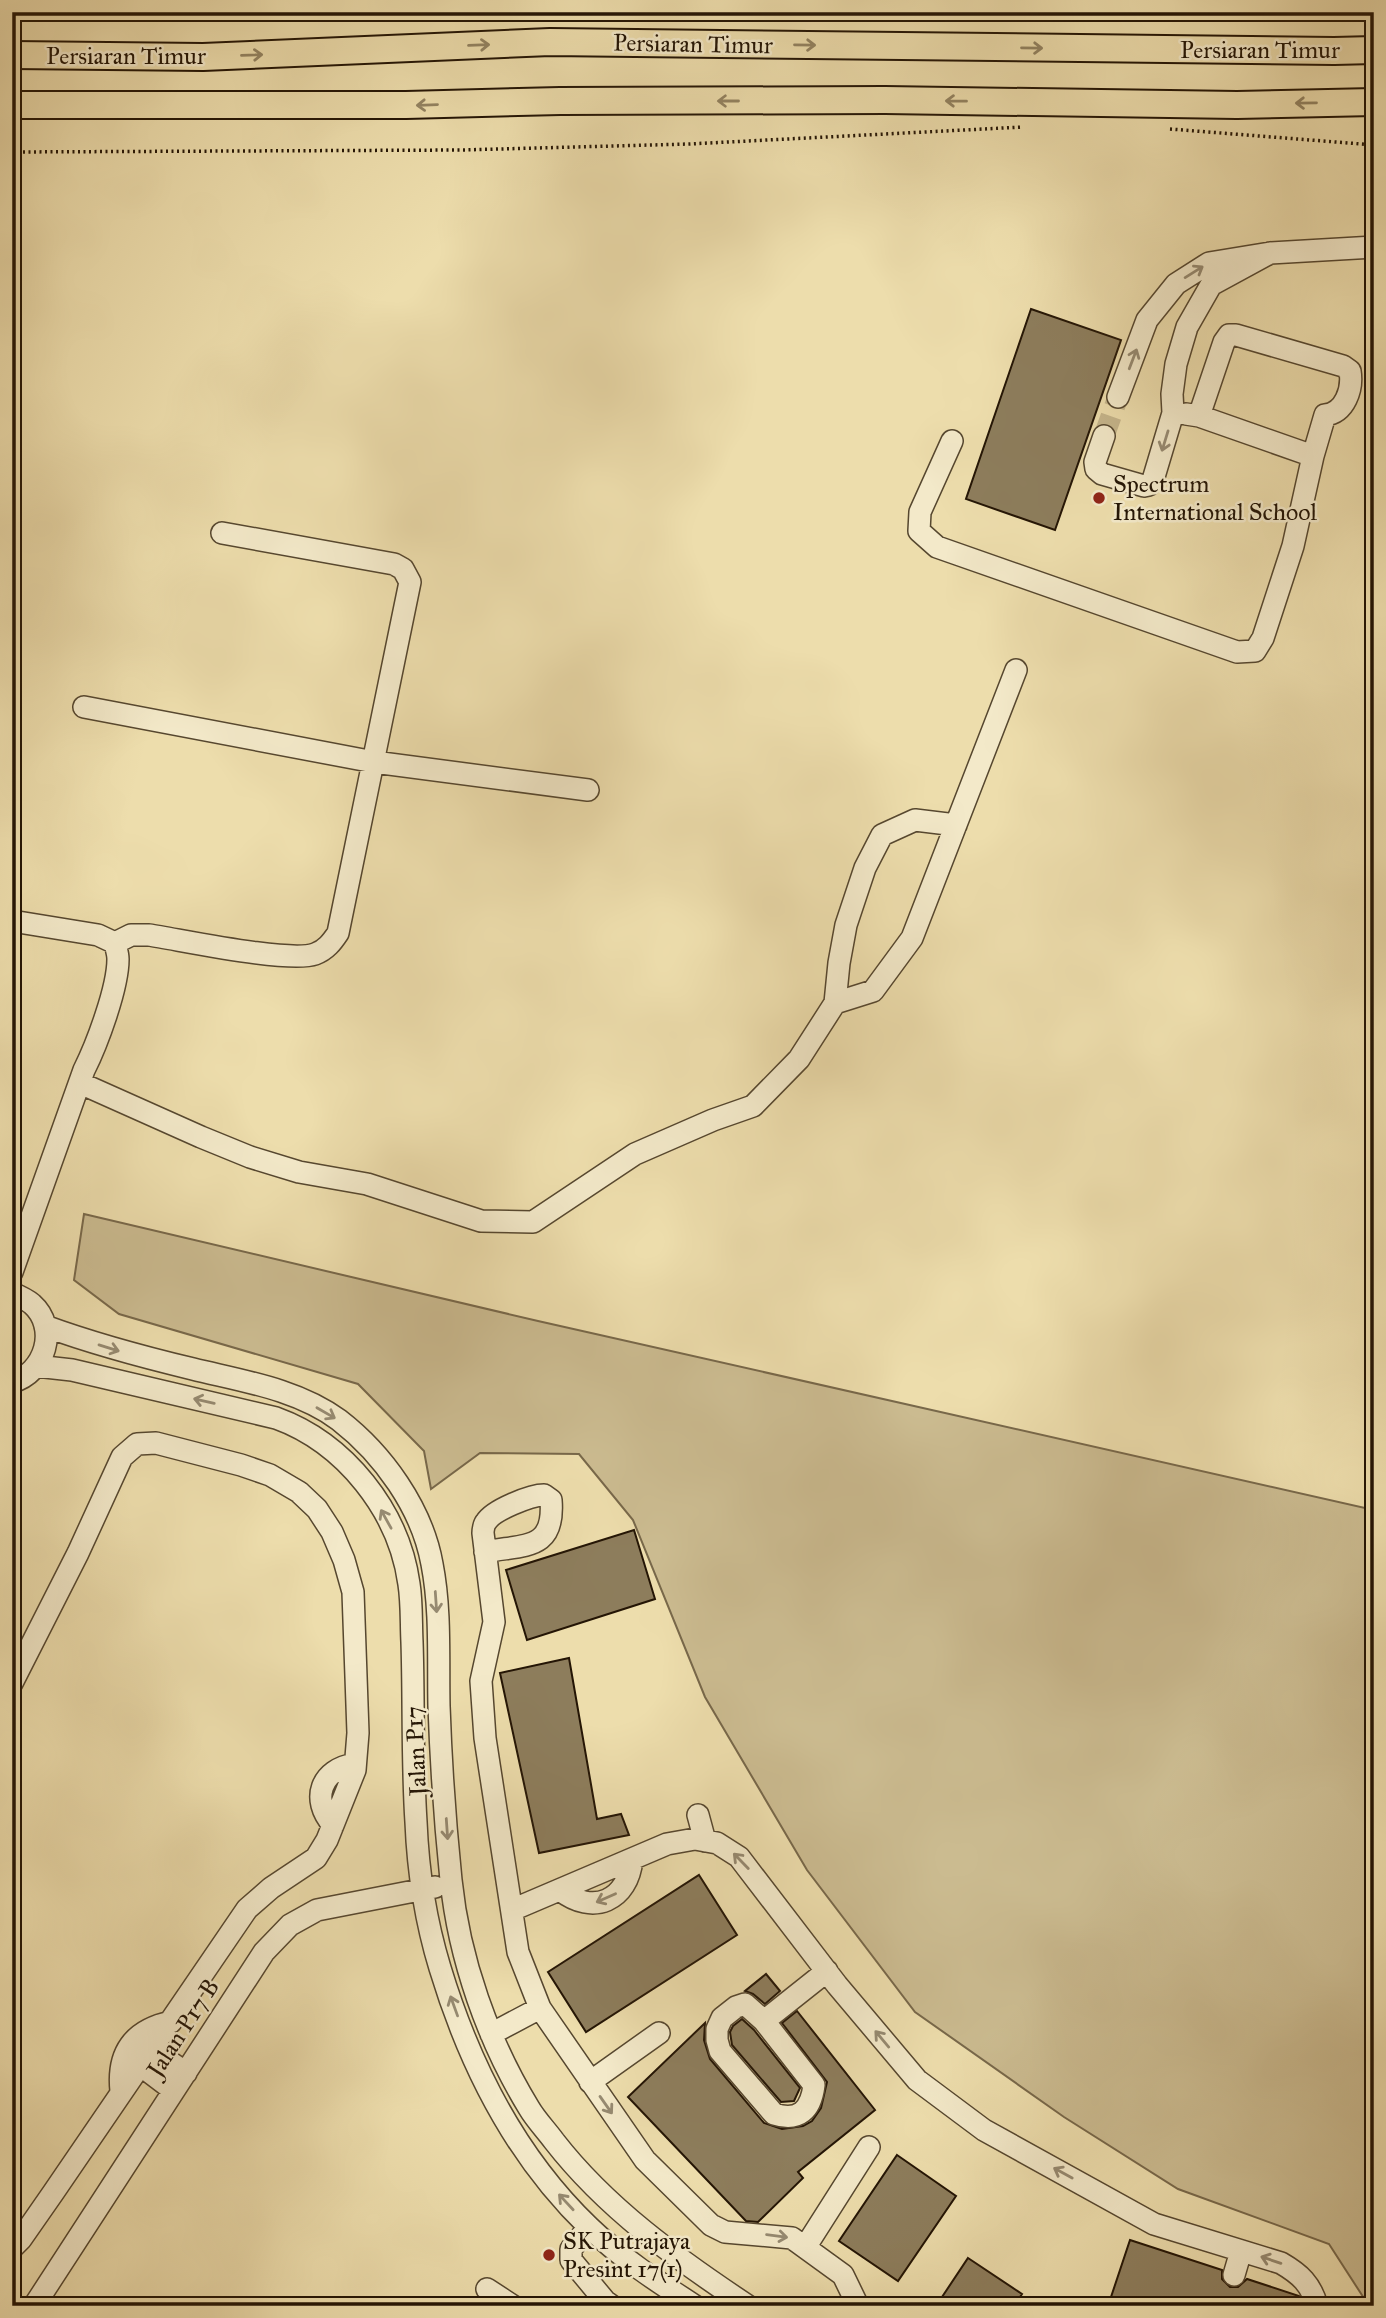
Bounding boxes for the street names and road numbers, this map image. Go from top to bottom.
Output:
street label: Persiaran Timur [613,28,773,60]
street label: Persiaran Timur [1180,35,1340,65]
street label: Persiaran Timur [46,41,206,71]
street label: Jalan P17 [399,1705,433,1800]
street label: Jalan P17 B [139,1973,226,2085]

